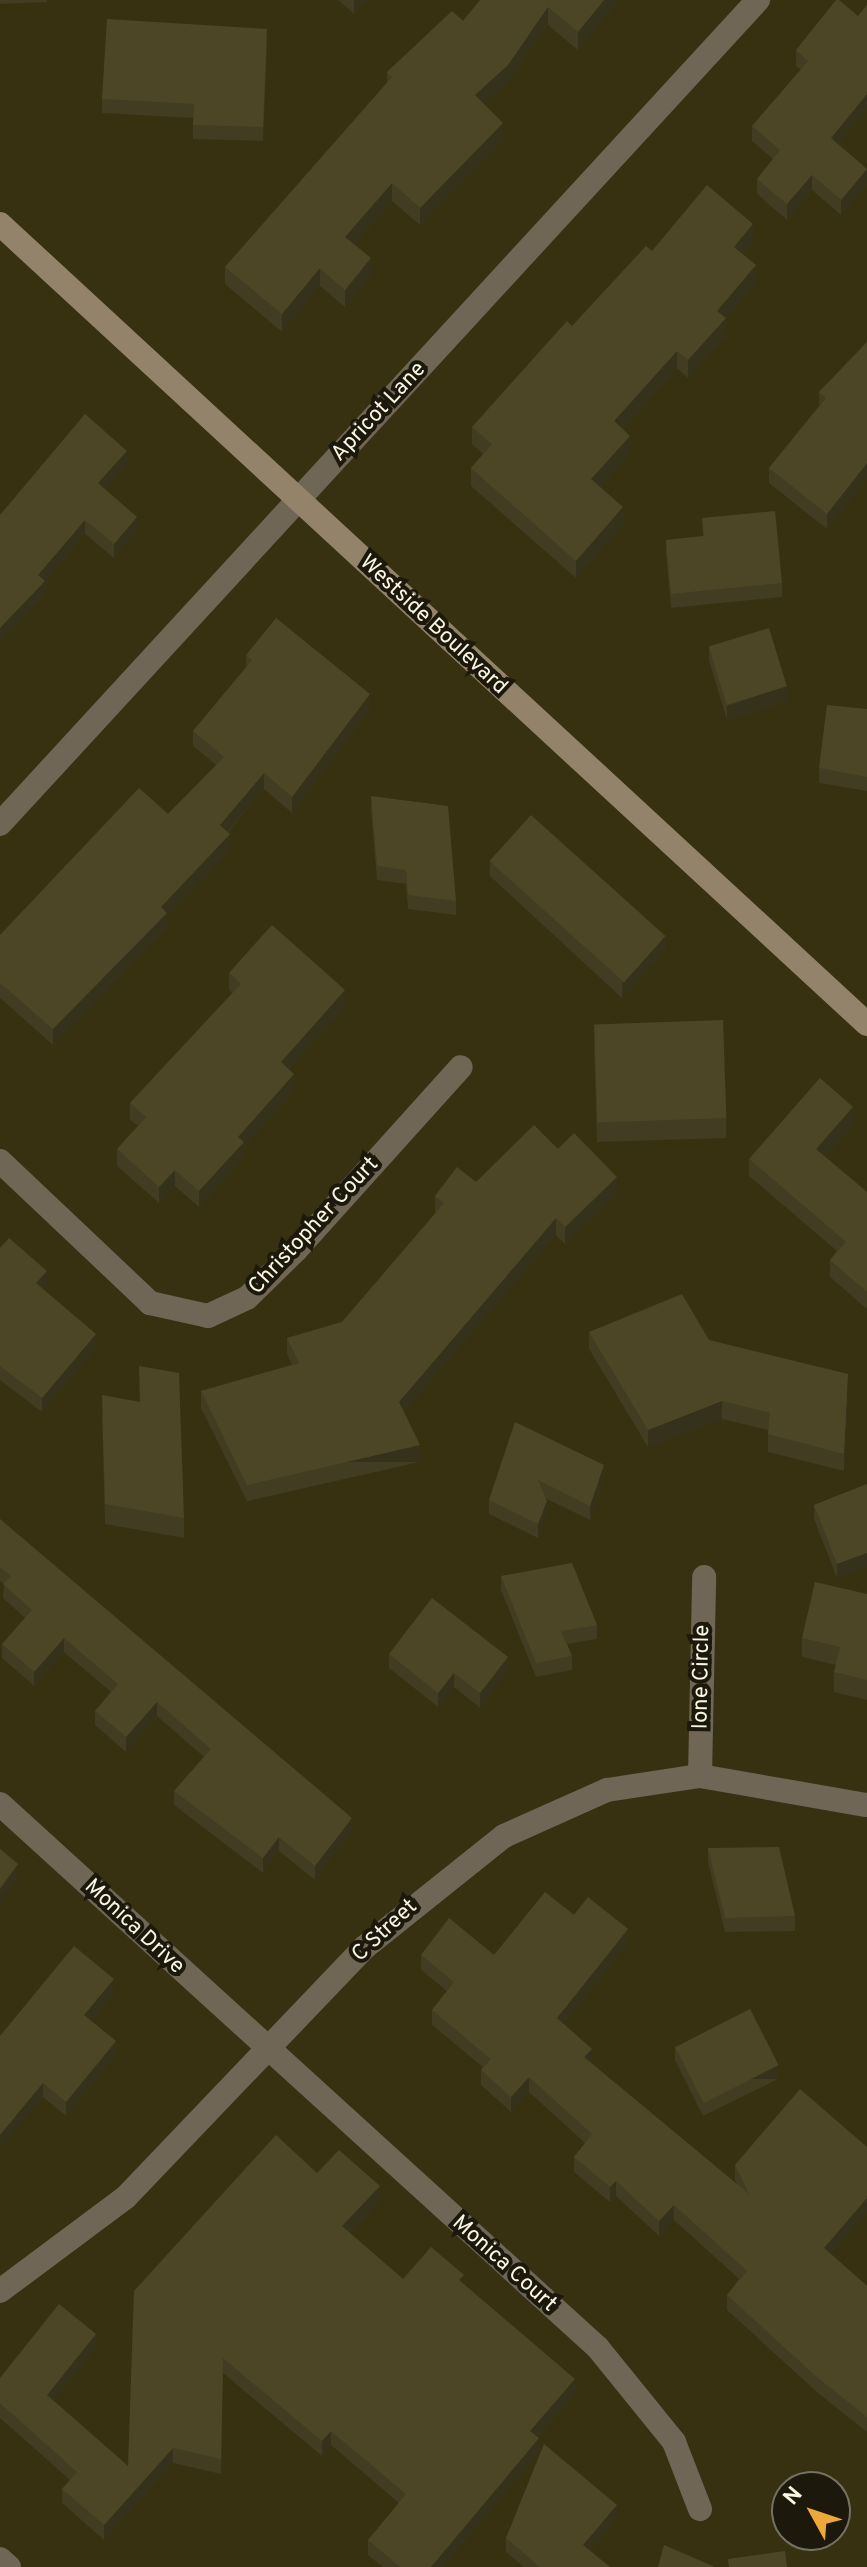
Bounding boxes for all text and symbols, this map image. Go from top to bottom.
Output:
street label: Apricot Lane [326,357,432,467]
street label: Westside Boulevard [354,550,512,700]
street label: Christopher Court [243,1152,385,1300]
street label: Ione Circle [688,1624,716,1730]
street label: Monica Drive [78,1874,190,1980]
street label: C Street [347,1894,423,1968]
street label: Monica Court [446,2210,562,2318]
north arrow [771,2471,851,2551]
text: N [778,2482,809,2511]

